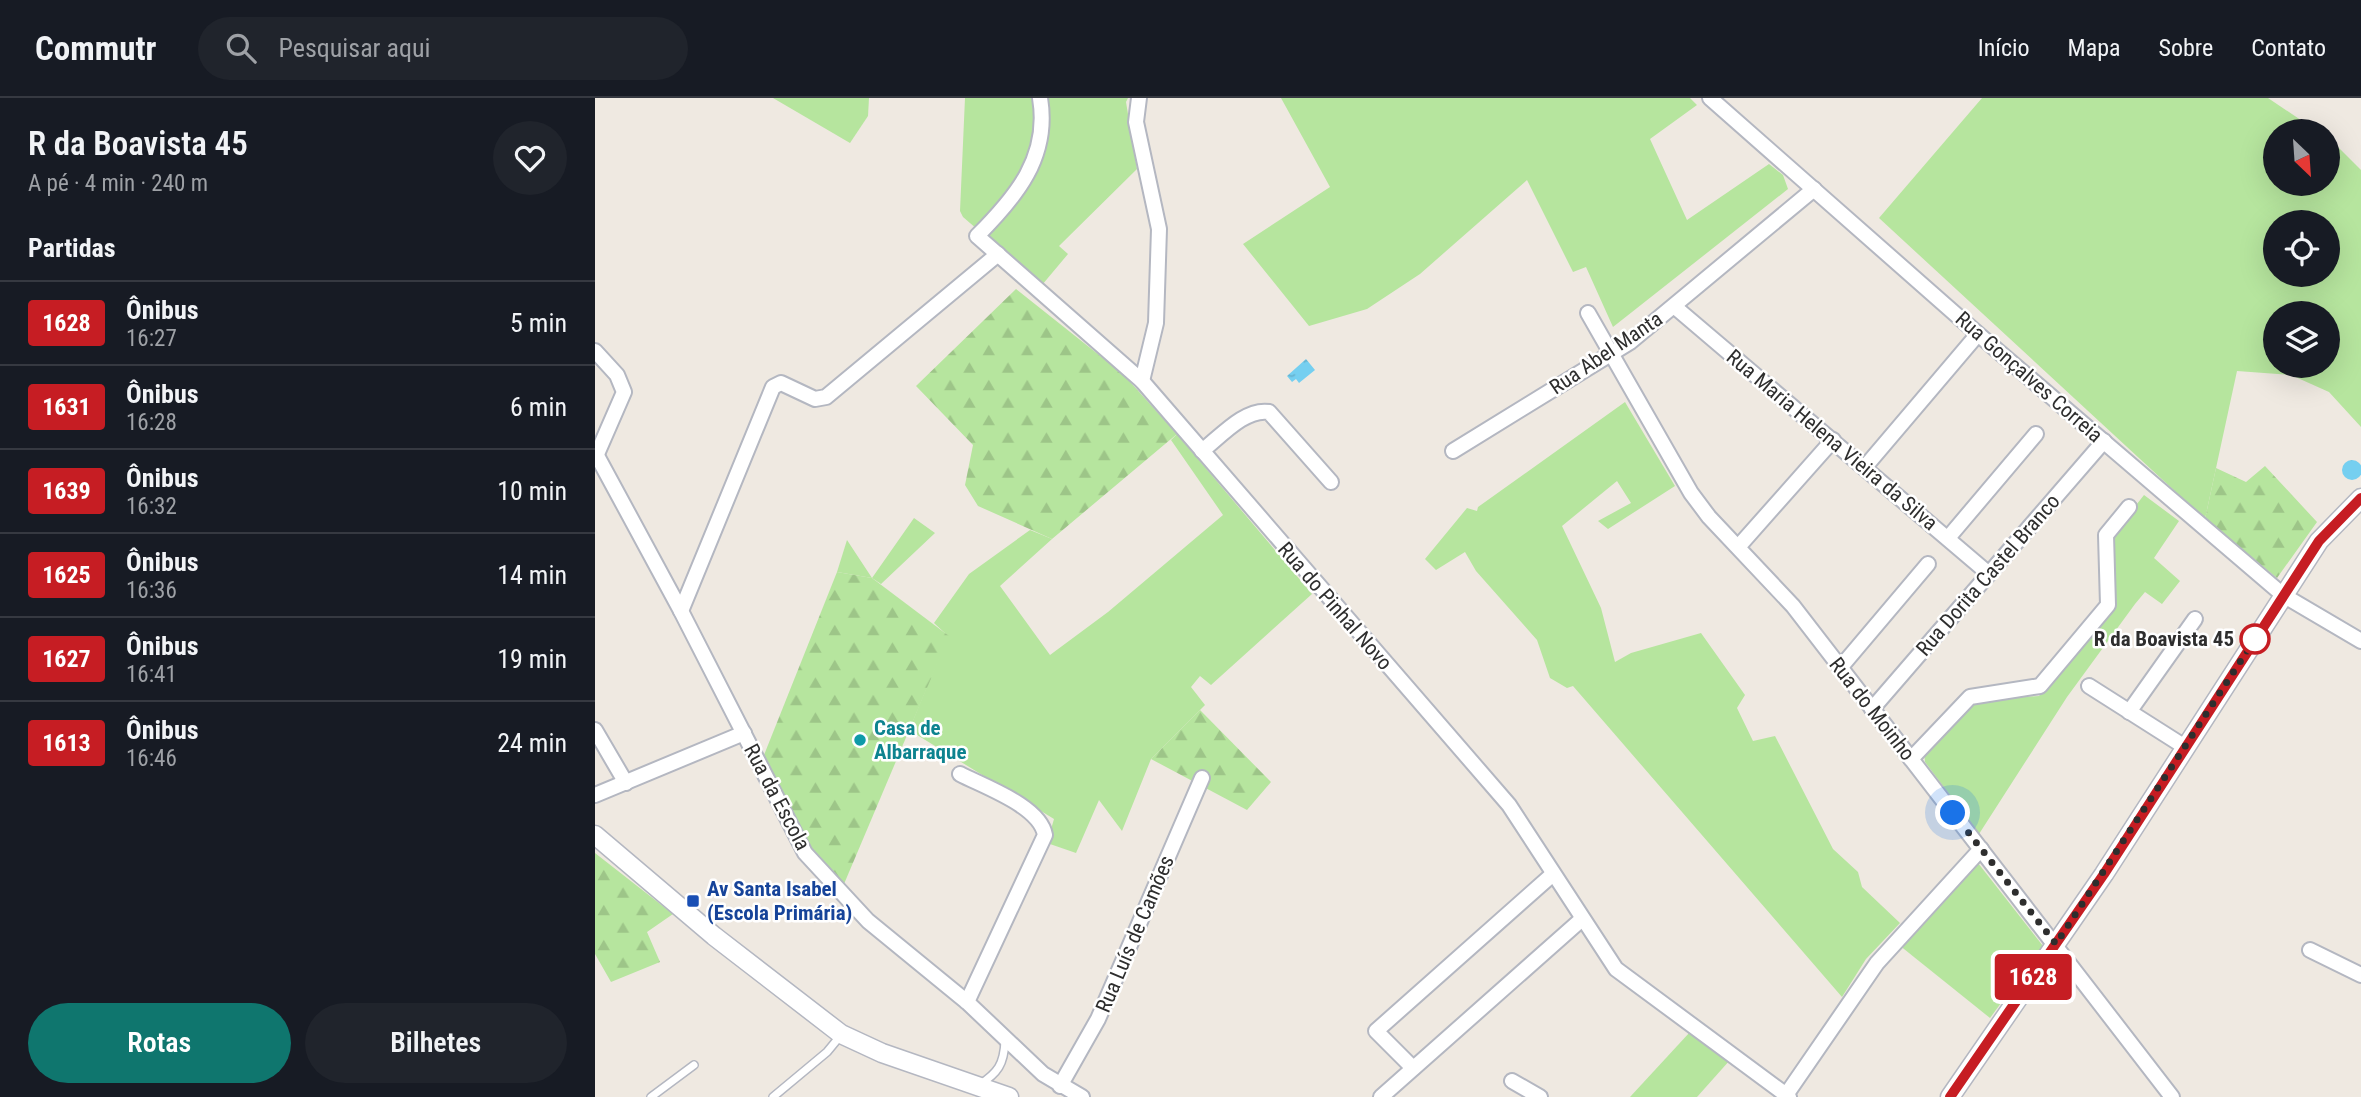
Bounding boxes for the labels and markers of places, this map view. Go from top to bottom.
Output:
marker: R da Boavista 45 [2240,624,2270,654]
place label: R da Boavista 45 [2094,627,2234,651]
place label: Casa de Albarraque [874,716,966,764]
marker: Casa de Albarraque [852,732,868,748]
place label: Av Santa Isabel (Escola Primária) [707,877,852,925]
marker: Av Santa Isabel (Escola Primária) [685,893,701,909]

